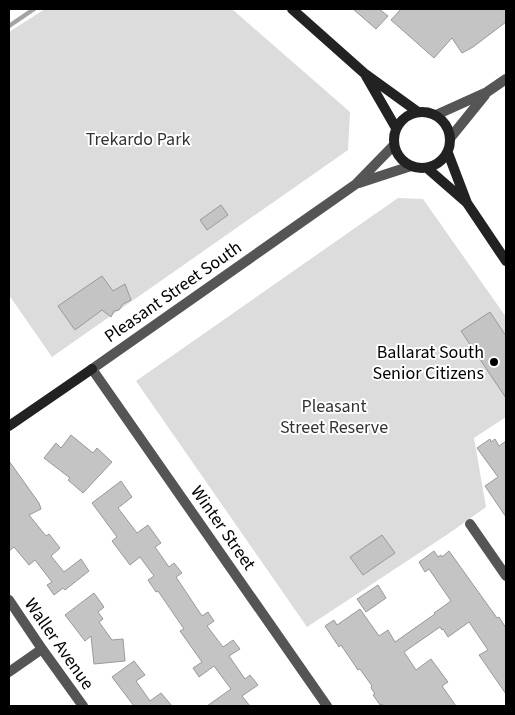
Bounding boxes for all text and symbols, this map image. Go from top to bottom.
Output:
park label: Trekardo Park [86,127,190,152]
street label: Pleasant Street South [99,235,247,349]
place label: Ballarat South Senior Citizens [373,340,484,386]
marker: Ballarat South Senior Citizens [488,356,500,368]
park label: Pleasant Street Reserve [280,394,388,440]
street label: Winter Street [185,481,261,575]
street label: Waller Avenue [18,593,100,695]

